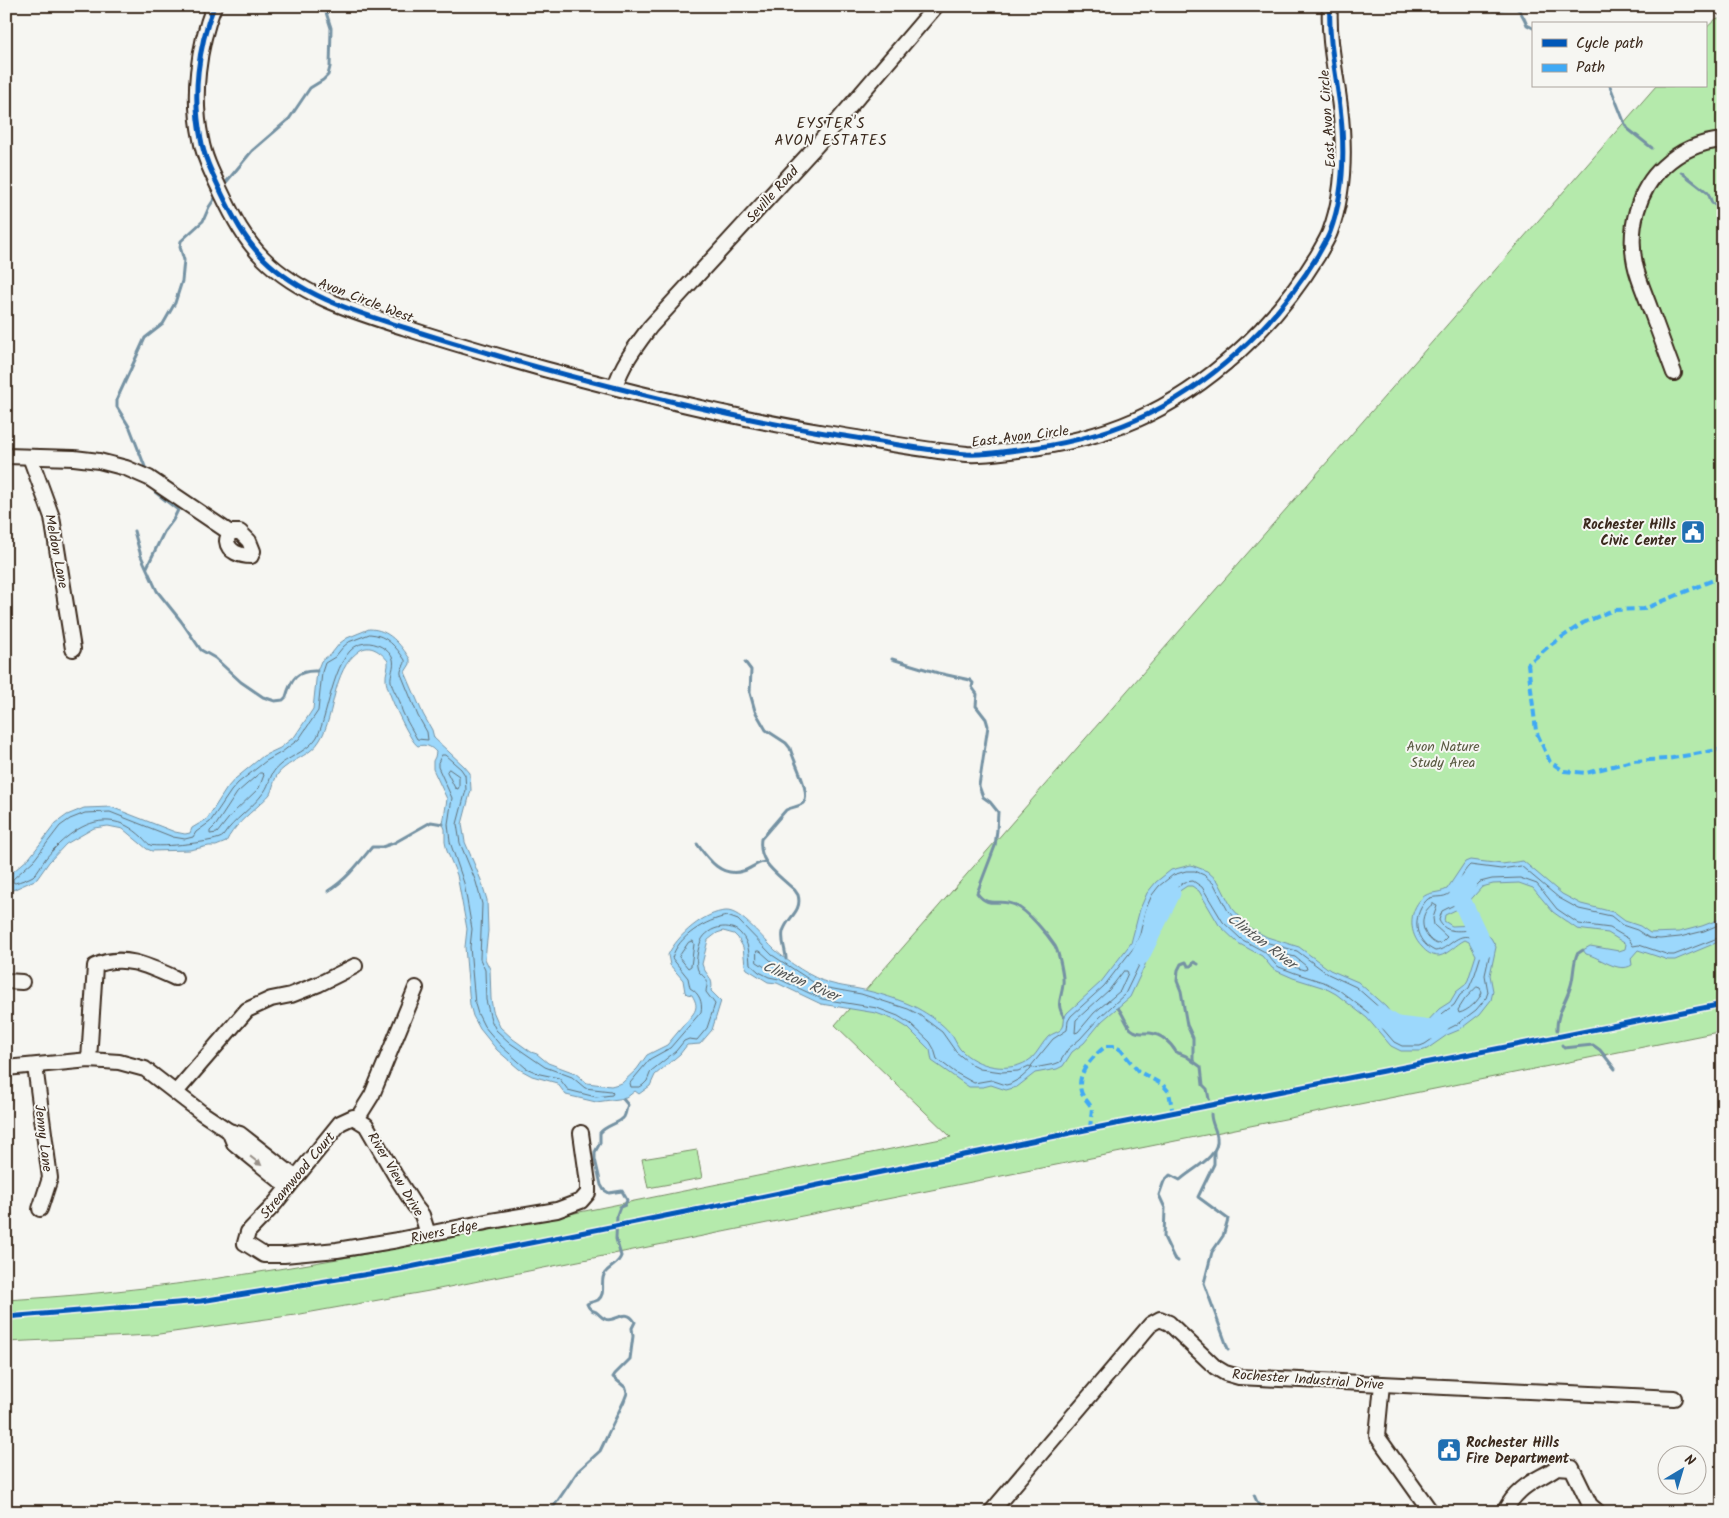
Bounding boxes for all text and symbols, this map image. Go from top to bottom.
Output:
legend [1532,22,1706,88]
text: Cycle path [1576,32,1643,56]
text: Path [1576,56,1605,80]
street label: East Avon Circle [1314,69,1342,169]
district label: EYSTER'S AVON ESTATES [774,112,888,153]
street label: Seville Road [741,161,805,228]
street label: Avon Circle West [315,273,417,329]
street label: East Avon Circle [970,420,1071,454]
street label: Meldon Lane [38,512,74,591]
place label: Rochester Hills Civic Center [1583,514,1677,552]
public building icon: Rochester Hills Civic Center [1680,519,1706,545]
park label: Avon Nature Study Area [1407,736,1480,774]
water label: Clinton River [1222,908,1303,978]
water label: Clinton River [759,955,845,1010]
street label: Jenny Lane [28,1103,58,1174]
street label: Streamwood Court [255,1127,341,1224]
street label: River View Drive [361,1128,429,1222]
one-way arrow [249,1155,262,1166]
street label: Rivers Edge [409,1214,480,1250]
street label: Rochester Industrial Drive [1231,1364,1385,1396]
place label: Rochester Hills Fire Department [1466,1432,1570,1470]
public building icon: Rochester Hills Fire Department [1436,1437,1462,1463]
north arrow [1656,1446,1706,1496]
text: N [1679,1449,1700,1472]

